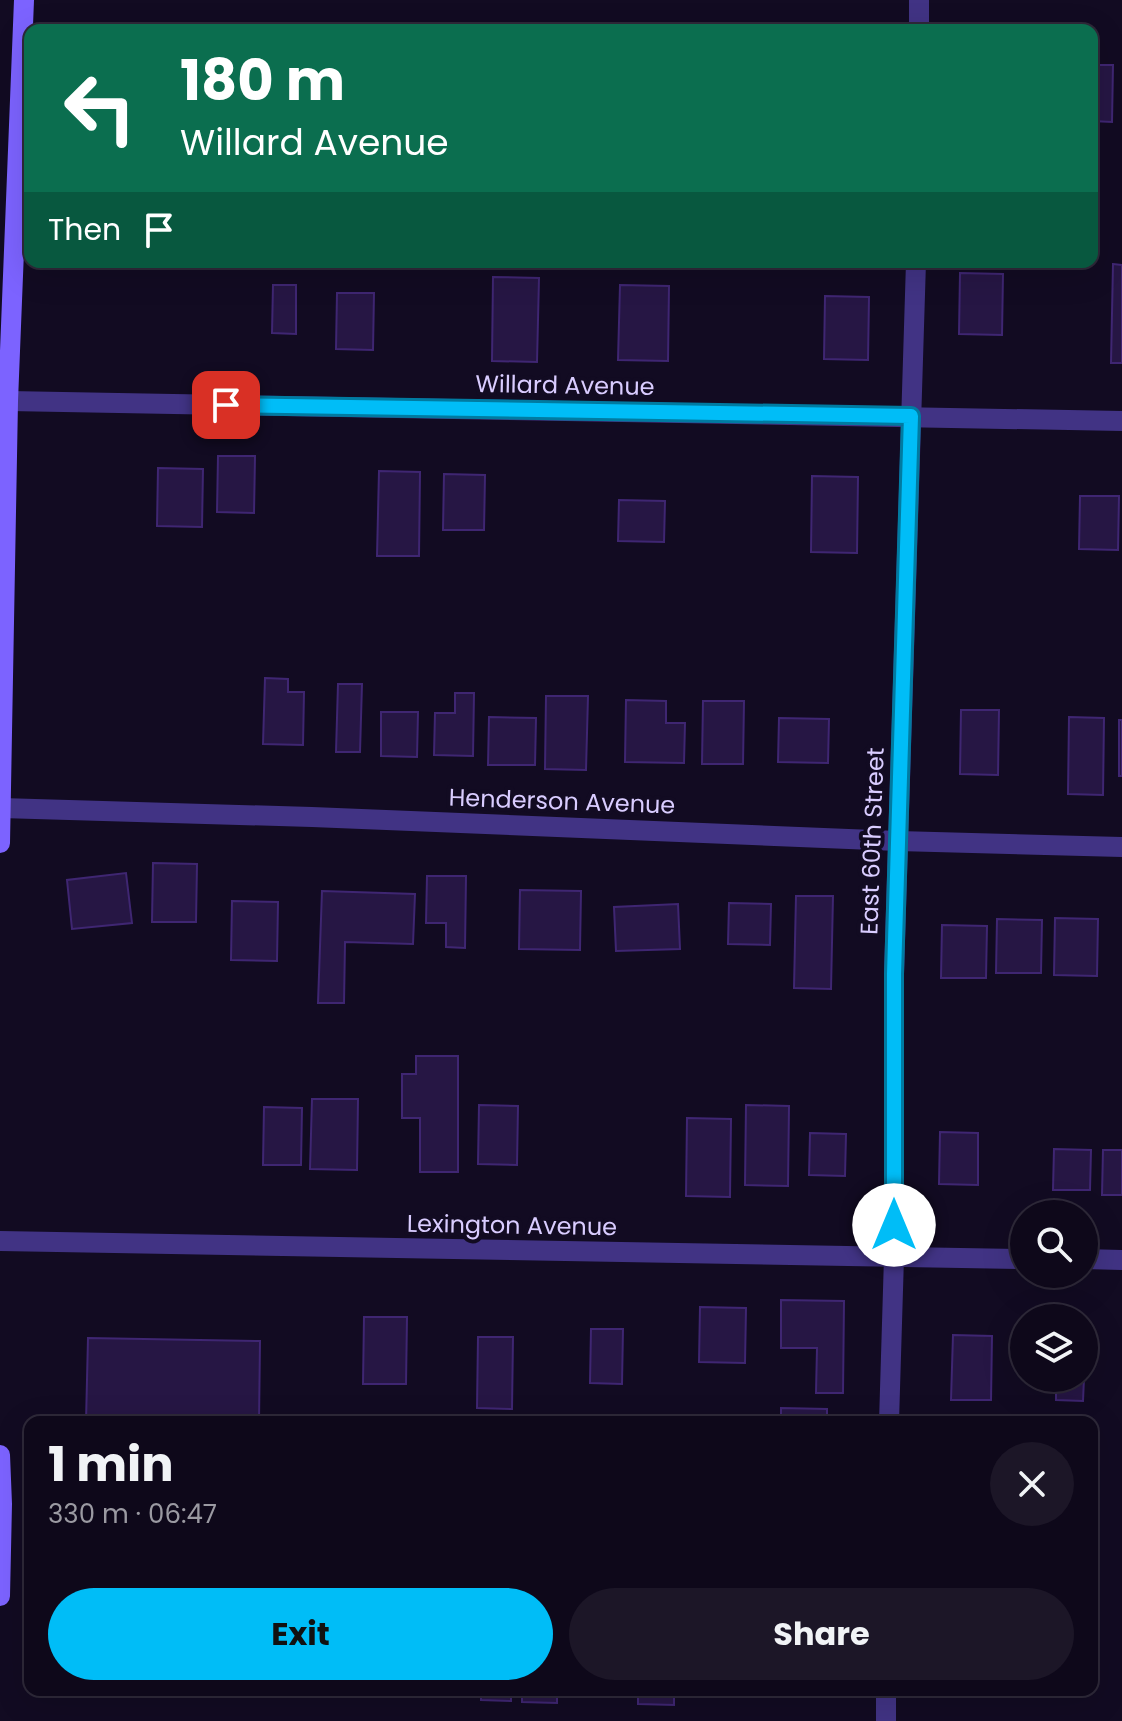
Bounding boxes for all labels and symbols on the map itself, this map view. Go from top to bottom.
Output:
street label: Willard Avenue [475,367,655,403]
pin [192,371,260,439]
street label: East 60th Street [852,747,892,935]
street label: Henderson Avenue [448,781,676,821]
position arrow [852,1183,936,1267]
street label: Lexington Avenue [407,1207,617,1243]

